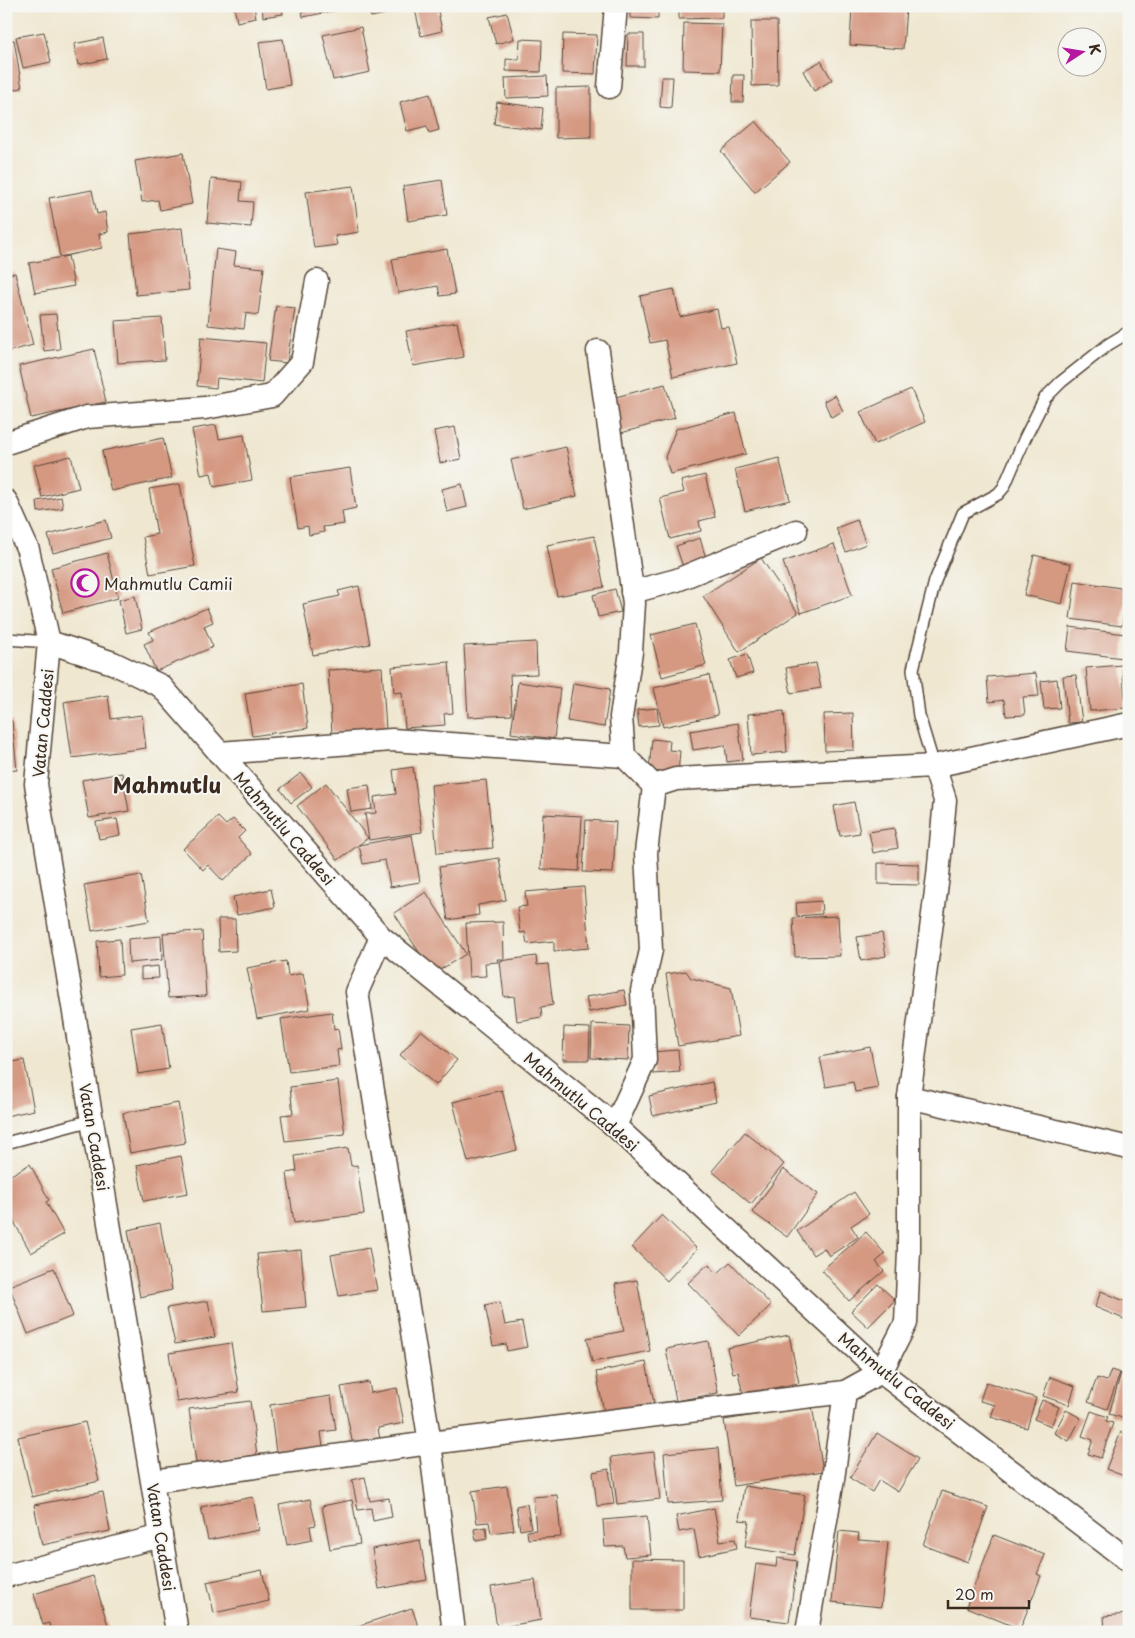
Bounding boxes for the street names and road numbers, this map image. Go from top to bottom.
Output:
street label: Vatan Caddesi [25,668,59,778]
street label: Mahmutlu Caddesi [229,766,341,890]
street label: Mahmutlu Caddesi [519,1046,645,1156]
street label: Vatan Caddesi [74,1081,116,1193]
street label: Mahmutlu Caddesi [834,1325,960,1435]
street label: Vatan Caddesi [142,1481,182,1593]

